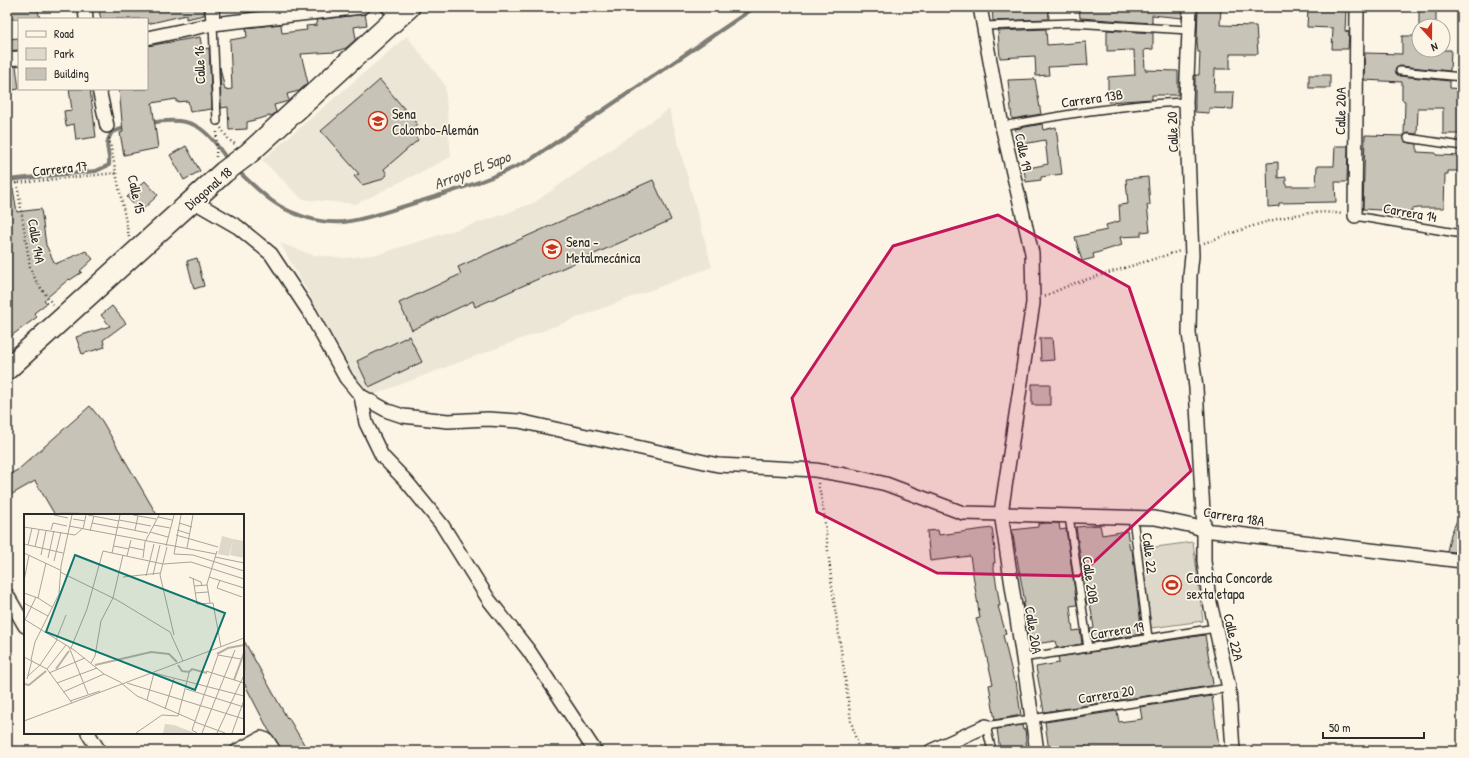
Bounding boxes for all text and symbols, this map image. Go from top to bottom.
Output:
legend [18,18,148,90]
north arrow [1411,18,1451,58]
text: Road [54,25,74,42]
text: N [1429,40,1440,55]
text: Park [54,45,74,62]
street label: Calle 16 [189,45,209,85]
text: Building [54,65,89,82]
street label: Carrera 13B [1060,84,1124,112]
street label: Calle 20A [1330,87,1350,135]
place label: Sena Colombo-Alemán [392,104,479,139]
school or university icon: Sena Colombo-Alemán [367,110,389,132]
street label: Calle 20 [1162,111,1182,153]
street label: Calle 19 [1011,131,1037,173]
water label: Arroyo El Sapo [431,146,514,194]
street label: Carrera 17 [31,156,89,180]
street label: Diagonal 18 [180,162,236,215]
street label: Calle 15 [124,173,150,215]
street label: Carrera 14 [1382,198,1438,226]
street label: Calle 14A [24,217,50,265]
place label: Sena - Metalmecánica [566,232,641,267]
school or university icon: Sena - Metalmecánica [541,238,563,260]
street label: Carrera 18A [1202,502,1266,530]
inset map [24,514,244,734]
street label: Calle 22 [1138,531,1162,575]
street label: Calle 20B [1078,555,1104,605]
place label: Cancha Concorde sexta etapa [1186,568,1273,604]
sports icon: Cancha Concorde sexta etapa [1161,574,1183,596]
street label: Calle 20A [1021,605,1047,655]
street label: Calle 22A [1219,612,1249,663]
street label: Carrera 19 [1089,616,1145,644]
street label: Carrera 20 [1077,680,1135,708]
scale bar [1323,714,1424,740]
text: 50 m [1329,719,1350,736]

